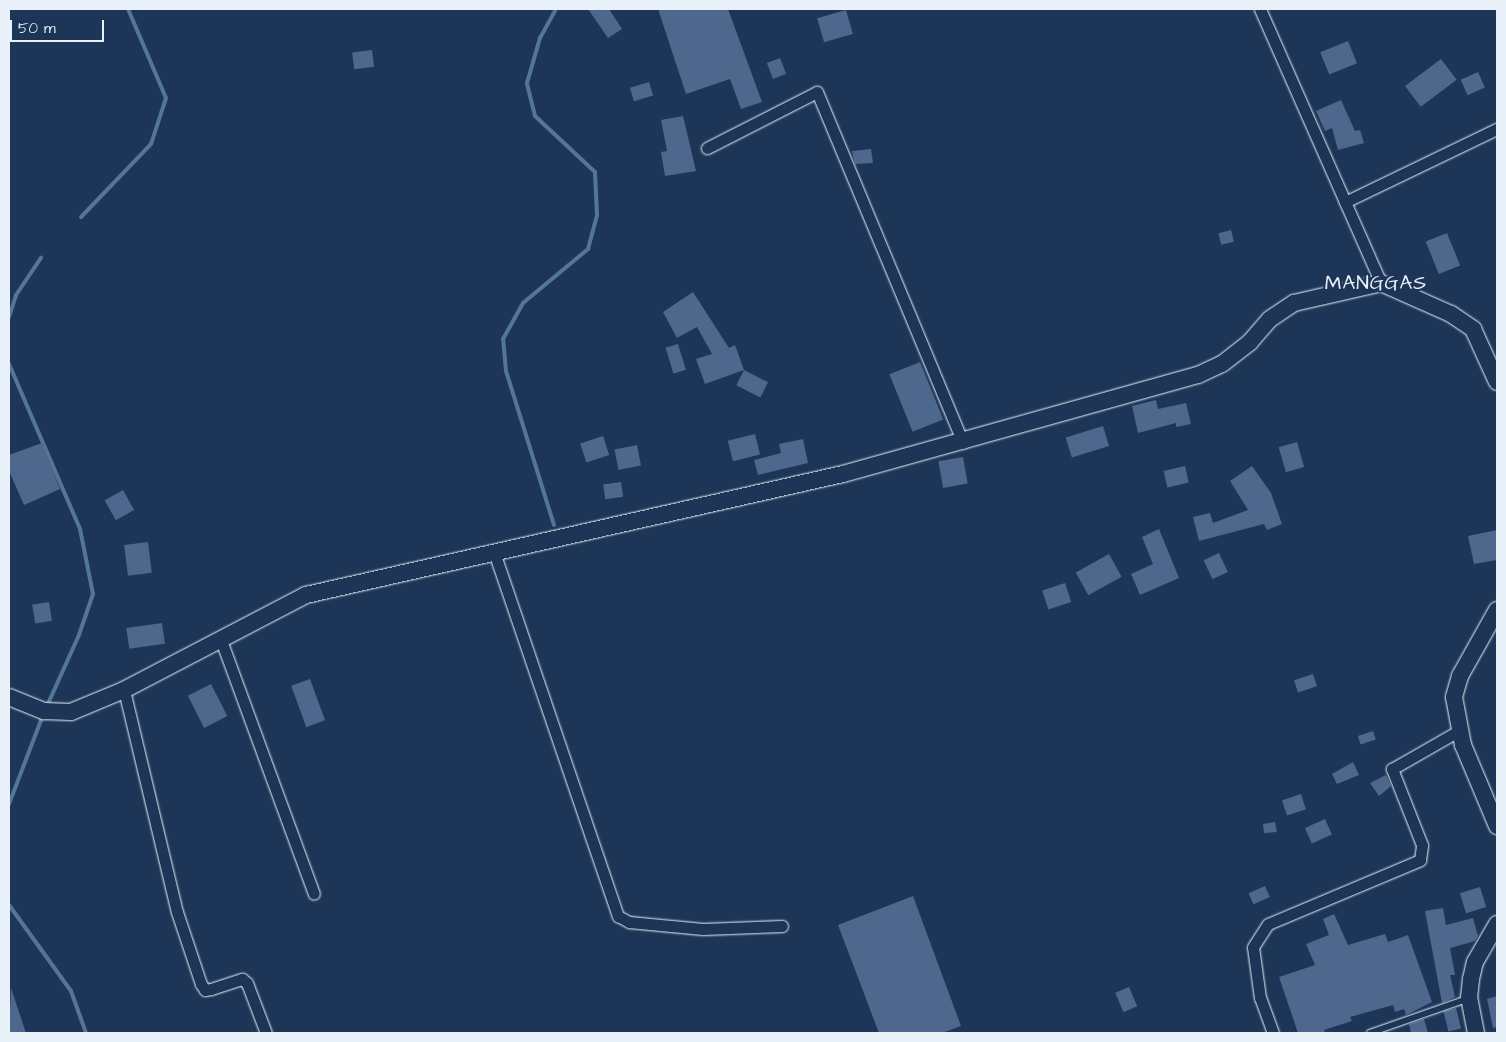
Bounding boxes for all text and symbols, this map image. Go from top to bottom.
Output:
scale bar [12,10,106,42]
text: 50 m [18,18,56,39]
district label: MANGGAS [1324,271,1428,295]

